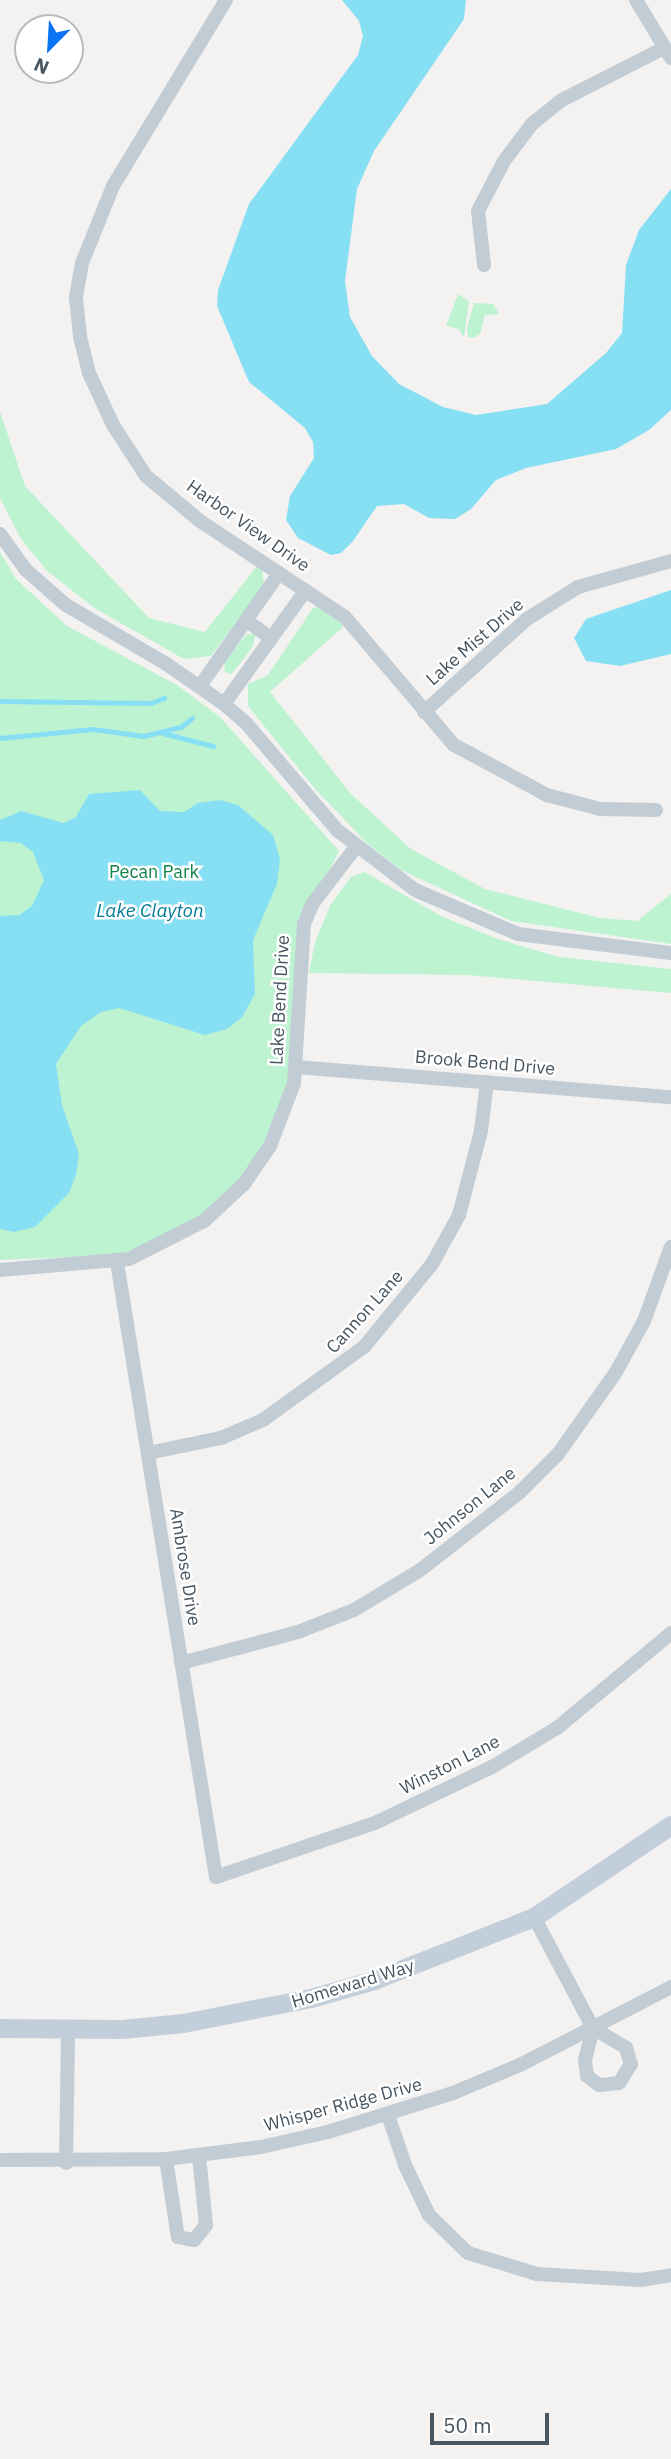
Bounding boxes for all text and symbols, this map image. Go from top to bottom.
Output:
north arrow [14,14,84,84]
text: N [30,53,52,80]
street label: Harbor View Drive [182,475,314,577]
street label: Lake Mist Drive [422,594,528,690]
park label: Pecan Park [109,861,199,883]
water label: Lake Clayton [96,900,204,922]
street label: Lake Bend Drive [266,934,294,1066]
street label: Brook Bend Drive [414,1046,556,1080]
street label: Cannon Lane [322,1266,408,1358]
street label: Johnson Lane [420,1462,520,1550]
street label: Ambrose Drive [165,1507,205,1627]
street label: Winston Lane [397,1731,503,1799]
street label: Homeward Way [289,1955,417,2013]
street label: Whisper Ridge Drive [262,2074,424,2136]
scale bar [433,2400,552,2444]
text: 50 m [443,2411,492,2439]

